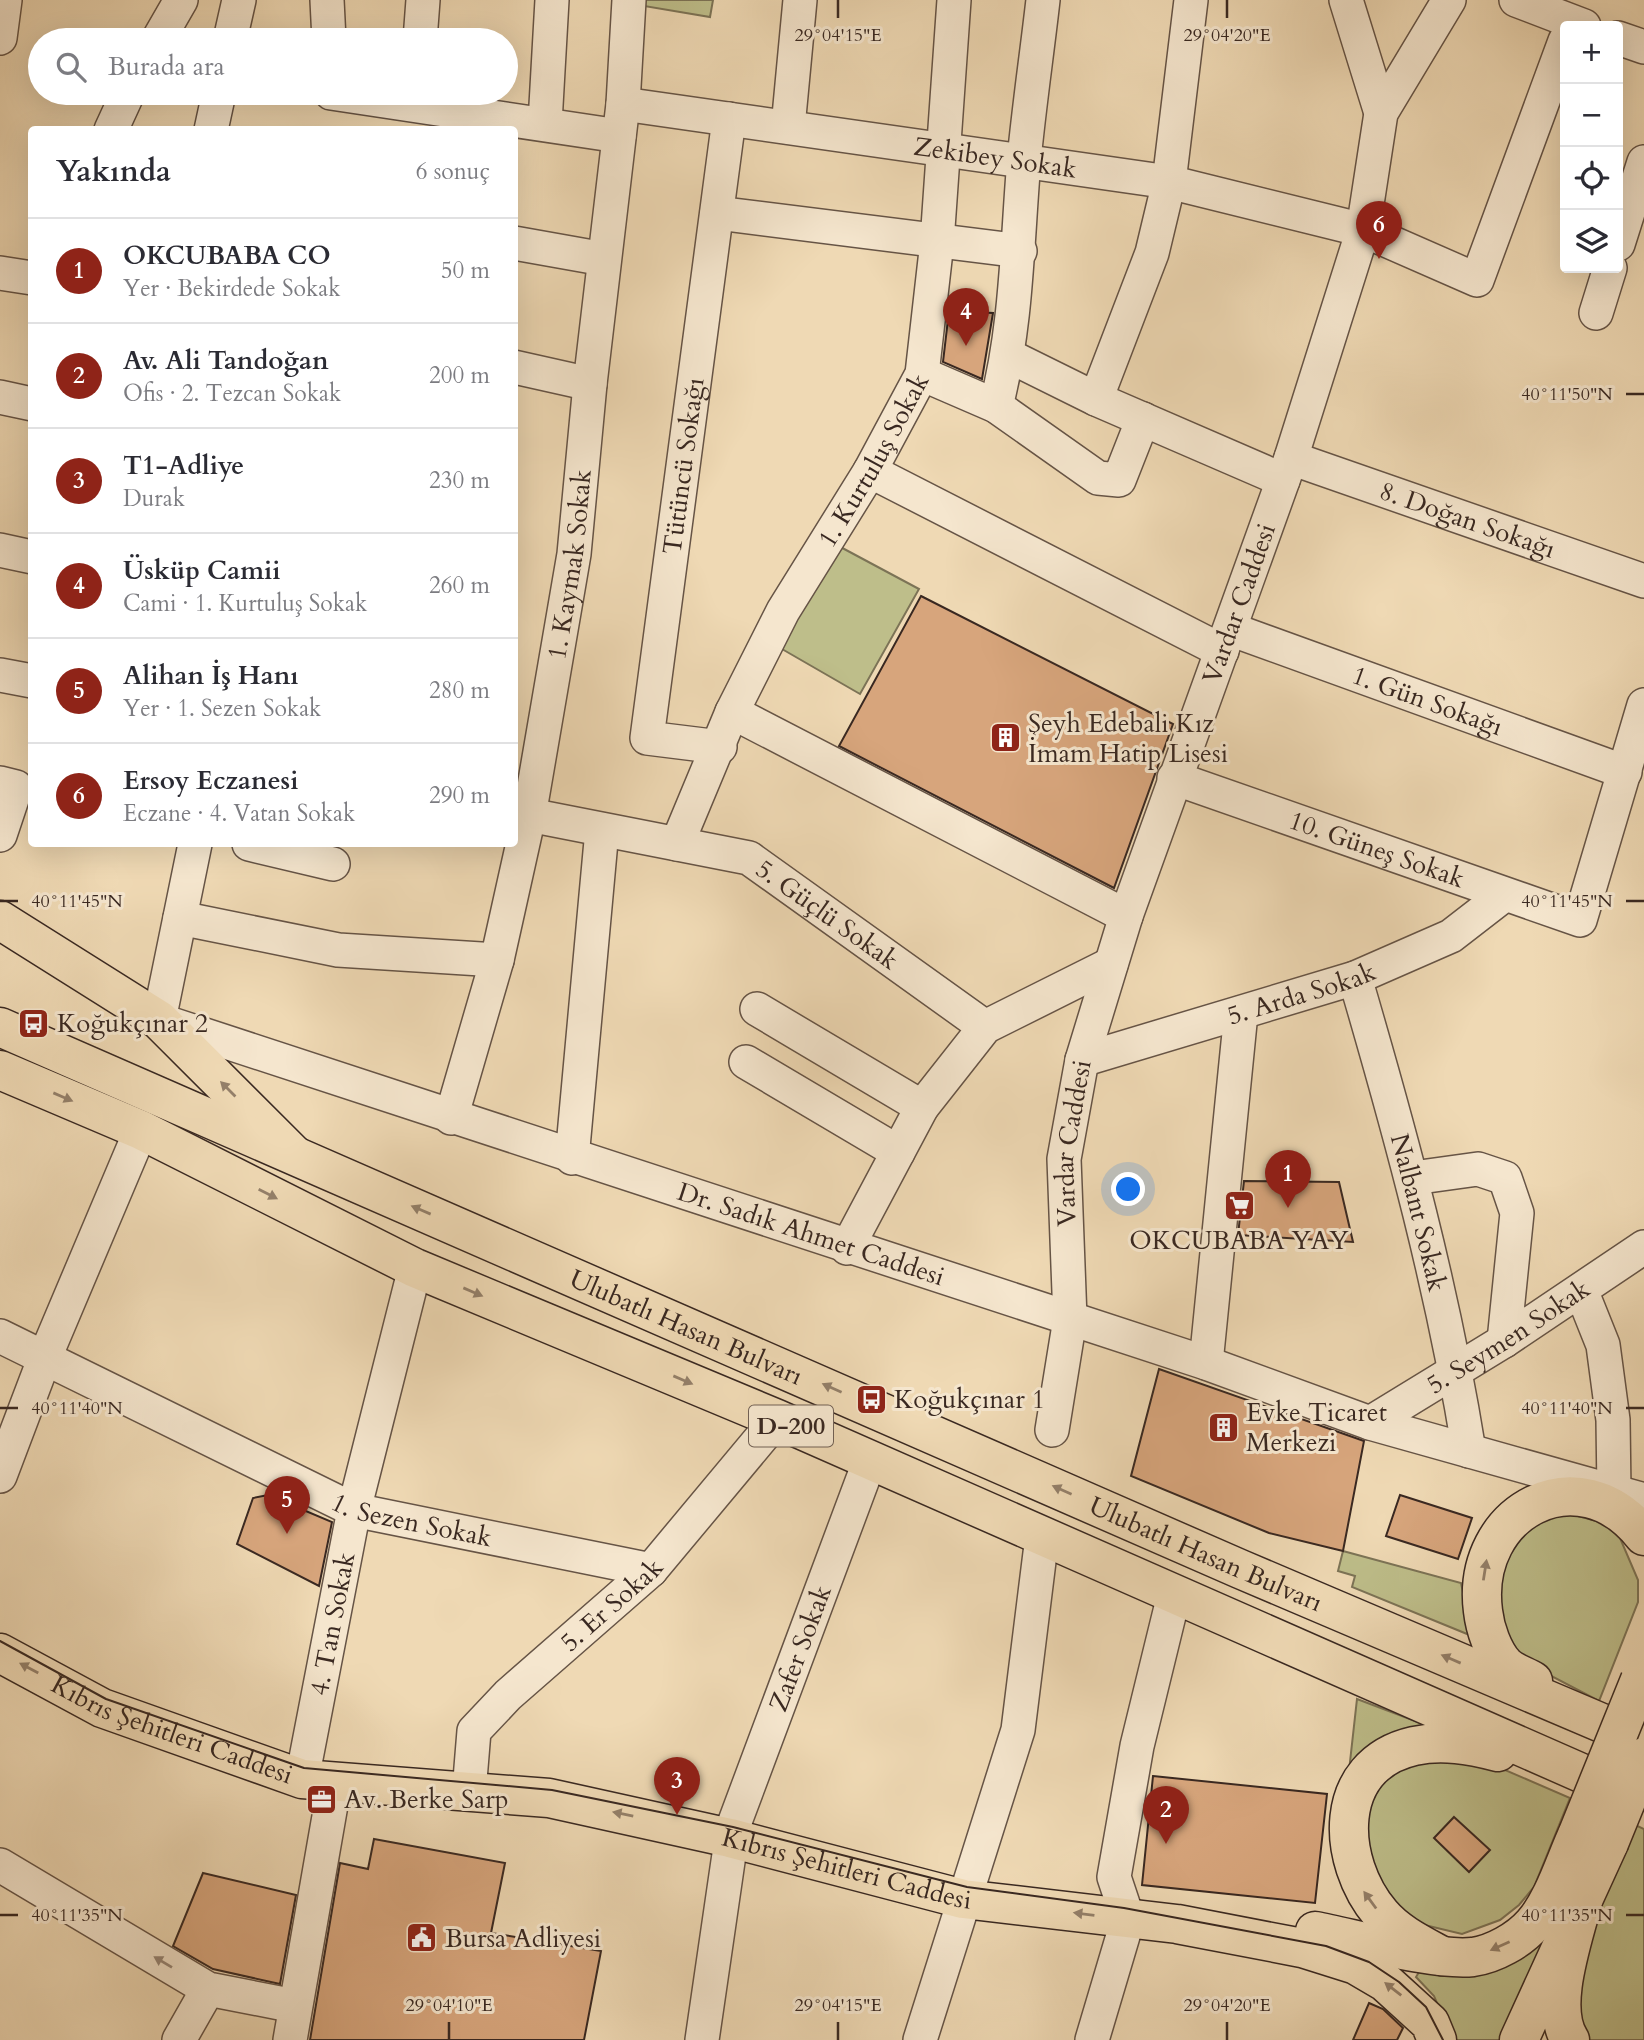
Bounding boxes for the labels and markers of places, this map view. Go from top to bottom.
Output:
pin: 6 [1356,201,1402,259]
pin: 4 [943,288,989,346]
place label: Şeyh Edebali Kız İmam Hatip Lisesi [1028,706,1228,771]
building icon: Şeyh Edebali Kız İmam Hatip Lisesi [988,721,1022,755]
bus stop icon: Koğukçınar 2 [17,1006,51,1040]
place label: Koğukçınar 2 [57,1006,208,1041]
pin: 1 [1265,1150,1311,1208]
supermarket icon: OKCUBABA YAY [1222,1188,1256,1222]
place label: OKCUBABA YAY [1129,1223,1349,1258]
bus stop icon: Koğukçınar 1 [854,1382,888,1416]
place label: Koğukçınar 1 [894,1382,1045,1417]
place label: Evke Ticaret Merkezi [1246,1395,1387,1460]
building icon: Evke Ticaret Merkezi [1206,1410,1240,1444]
pin: 5 [264,1476,310,1534]
pin: 3 [654,1757,700,1815]
office icon: Av. Berke Sarp [304,1782,338,1816]
place label: Av. Berke Sarp [344,1782,508,1817]
pin: 2 [1143,1786,1189,1844]
public building icon: Bursa Adliyesi [405,1921,439,1955]
place label: Bursa Adliyesi [445,1921,601,1956]

